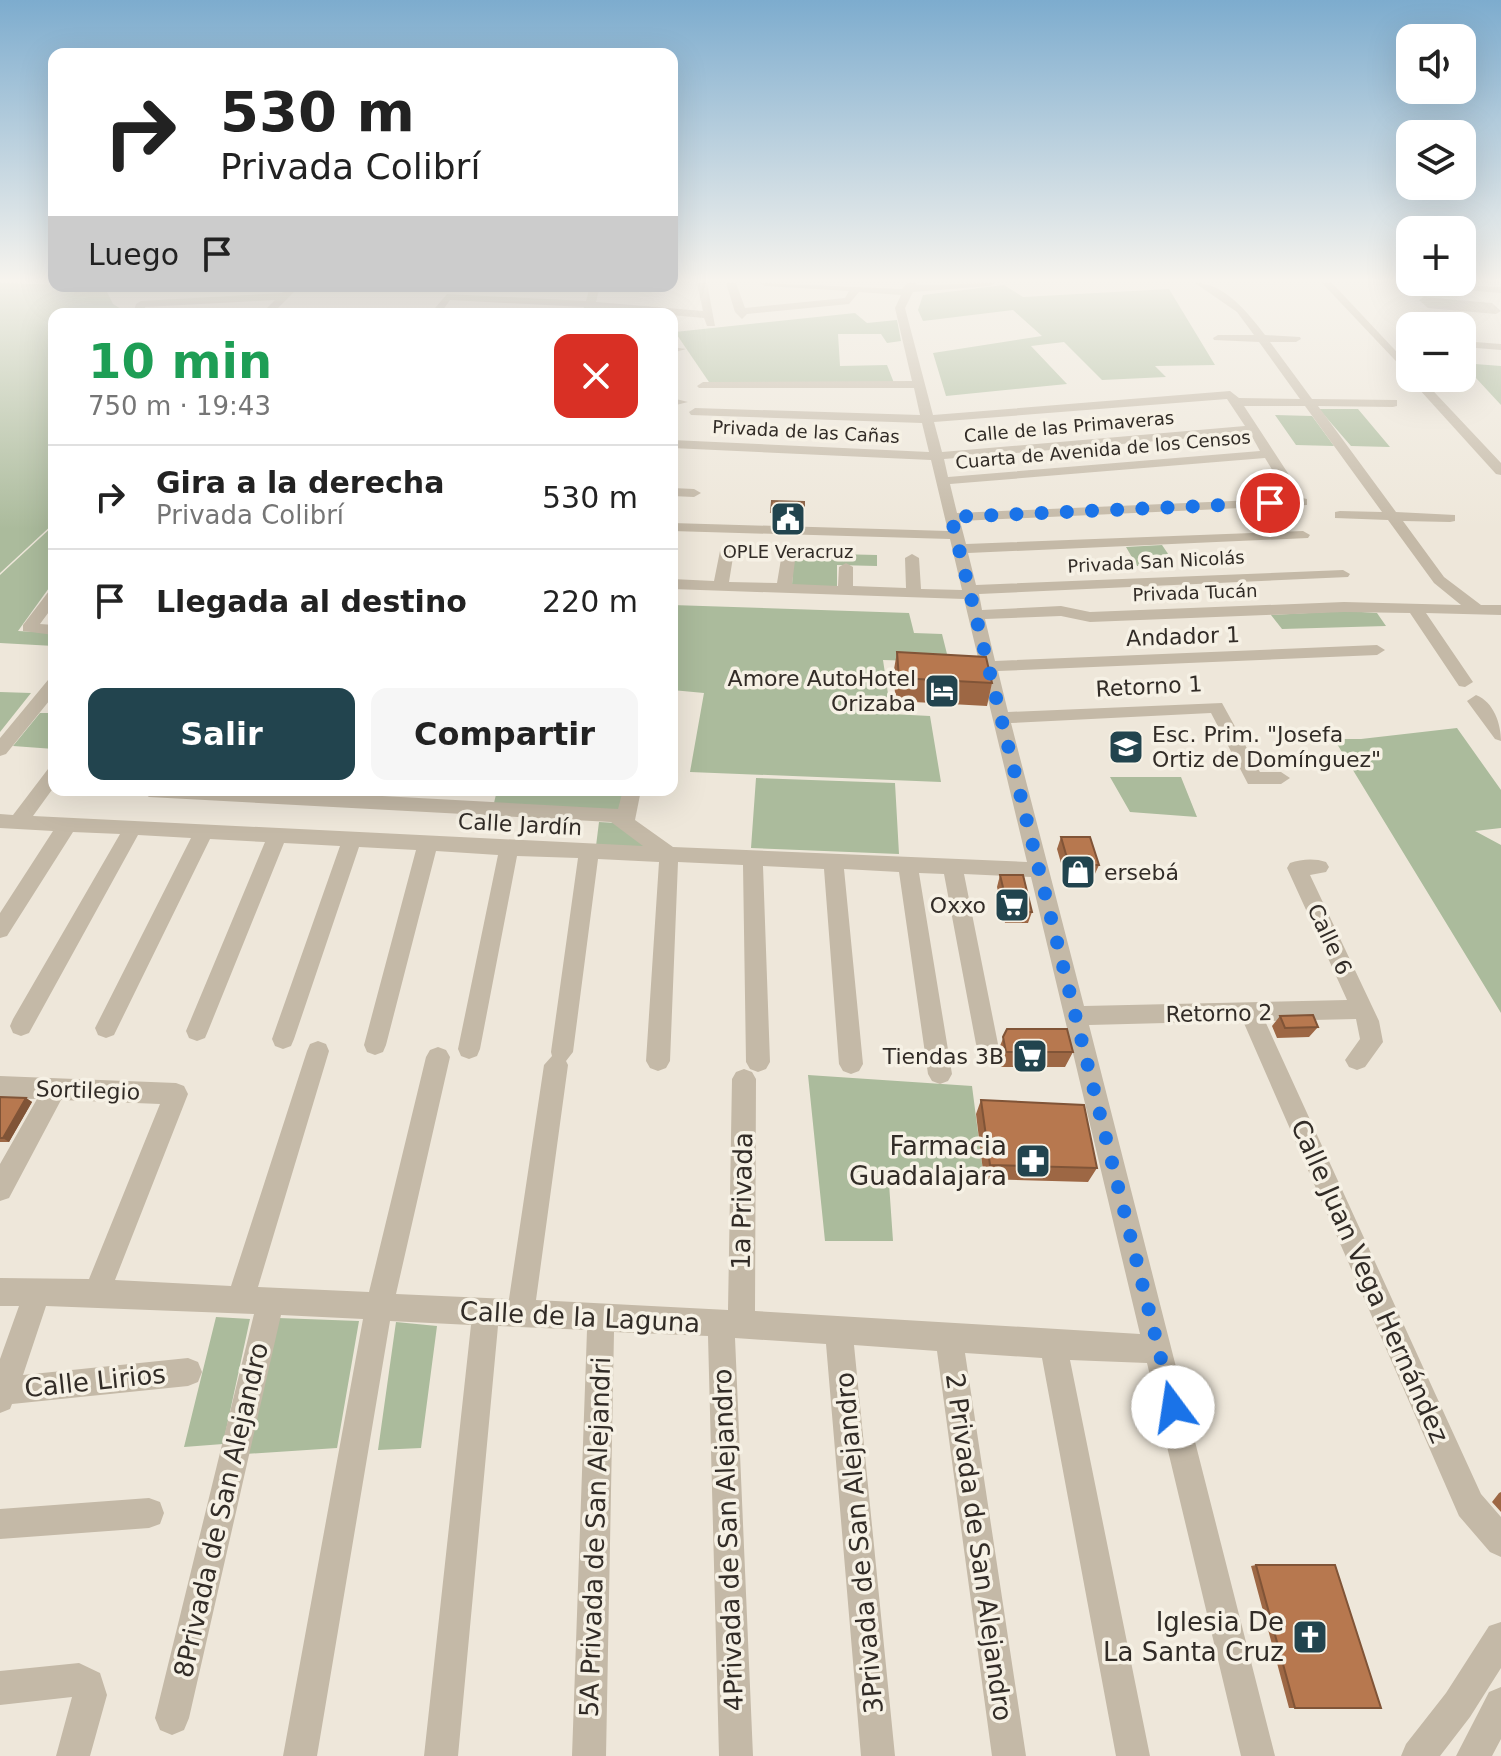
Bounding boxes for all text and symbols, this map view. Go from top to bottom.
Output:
map controls [1396,24,1476,392]
button: sound [1396,24,1476,104]
text: 530 m [220,79,415,144]
icon: right [88,80,192,184]
button: layers [1396,120,1476,200]
text: Privada Colibrí [220,146,480,187]
button: + [1396,216,1476,296]
icon: arrive [195,232,239,276]
text: Luego [88,237,179,272]
button: − [1396,312,1476,392]
text: 10 min [88,333,272,389]
button: close [554,334,638,418]
text: 750 m · 19:43 [88,391,271,421]
street label: Calle de las Primaveras [963,407,1175,446]
street label: Privada de las Cañas [712,416,900,447]
street label: Cuarta de Avenida de los Censos [955,426,1251,473]
text: Gira a la derecha [156,465,444,500]
pin [1236,469,1304,537]
icon: right [88,475,132,519]
text: 530 m [542,480,638,515]
icon: arrive [1248,481,1292,525]
text: Privada Colibrí [156,500,344,530]
public building icon: OPLE Veracruz [769,500,807,538]
place label: OPLE Veracruz [723,541,853,562]
street label: Privada San Nicolás [1067,546,1245,577]
icon: arrive [88,579,132,623]
street label: Privada Tucán [1132,580,1258,605]
text: Llegada al destino [156,584,467,619]
text: 220 m [542,584,638,619]
street label: Andador 1 [1126,622,1240,651]
place label: Amore AutoHotel Orizaba [728,666,916,716]
street label: Retorno 1 [1095,671,1203,702]
hotel icon: Amore AutoHotel Orizaba [923,672,961,710]
button: Salir [88,688,355,780]
button: Compartir [371,688,638,780]
place label: Esc. Prim. "Josefa Ortiz de Domínguez" [1152,722,1381,772]
school or university icon: Esc. Prim. "Josefa Ortiz de Domínguez" [1107,728,1145,766]
street label: Calle Jardín [457,809,583,840]
shop icon: ersebá [1059,853,1097,891]
place label: ersebá [1104,860,1179,885]
supermarket icon: Oxxo [993,886,1031,924]
place label: Oxxo [930,893,986,918]
street label: Calle 6 [1302,900,1357,979]
street label: Retorno 2 [1165,1000,1273,1027]
supermarket icon: Tiendas 3B [1011,1037,1049,1075]
place label: Tiendas 3B [882,1044,1004,1069]
street label: Sortilegio [35,1076,141,1105]
street label: Calle Juan Vega Hernández [1285,1115,1455,1447]
place label: Farmacia Guadalajara [849,1131,1007,1191]
street label: 1a Privada [726,1132,758,1270]
pharmacy icon: Farmacia Guadalajara [1014,1142,1052,1180]
street label: Calle de la Laguna [459,1296,701,1338]
street label: 8Privada de San Alejandro [168,1340,274,1680]
street label: 5A Privada de San Alejandri [574,1356,616,1718]
street label: Calle Lirios [23,1359,167,1403]
position arrow [1131,1365,1215,1449]
street label: 4Privada de San Alejandro [707,1368,749,1712]
street label: 3Privada de San Alejandro [829,1371,889,1715]
street label: 2 Privada de San Alejandro [940,1371,1018,1723]
place label: Iglesia De La Santa Cruz [1103,1607,1284,1667]
church icon: Iglesia De La Santa Cruz [1291,1618,1329,1656]

